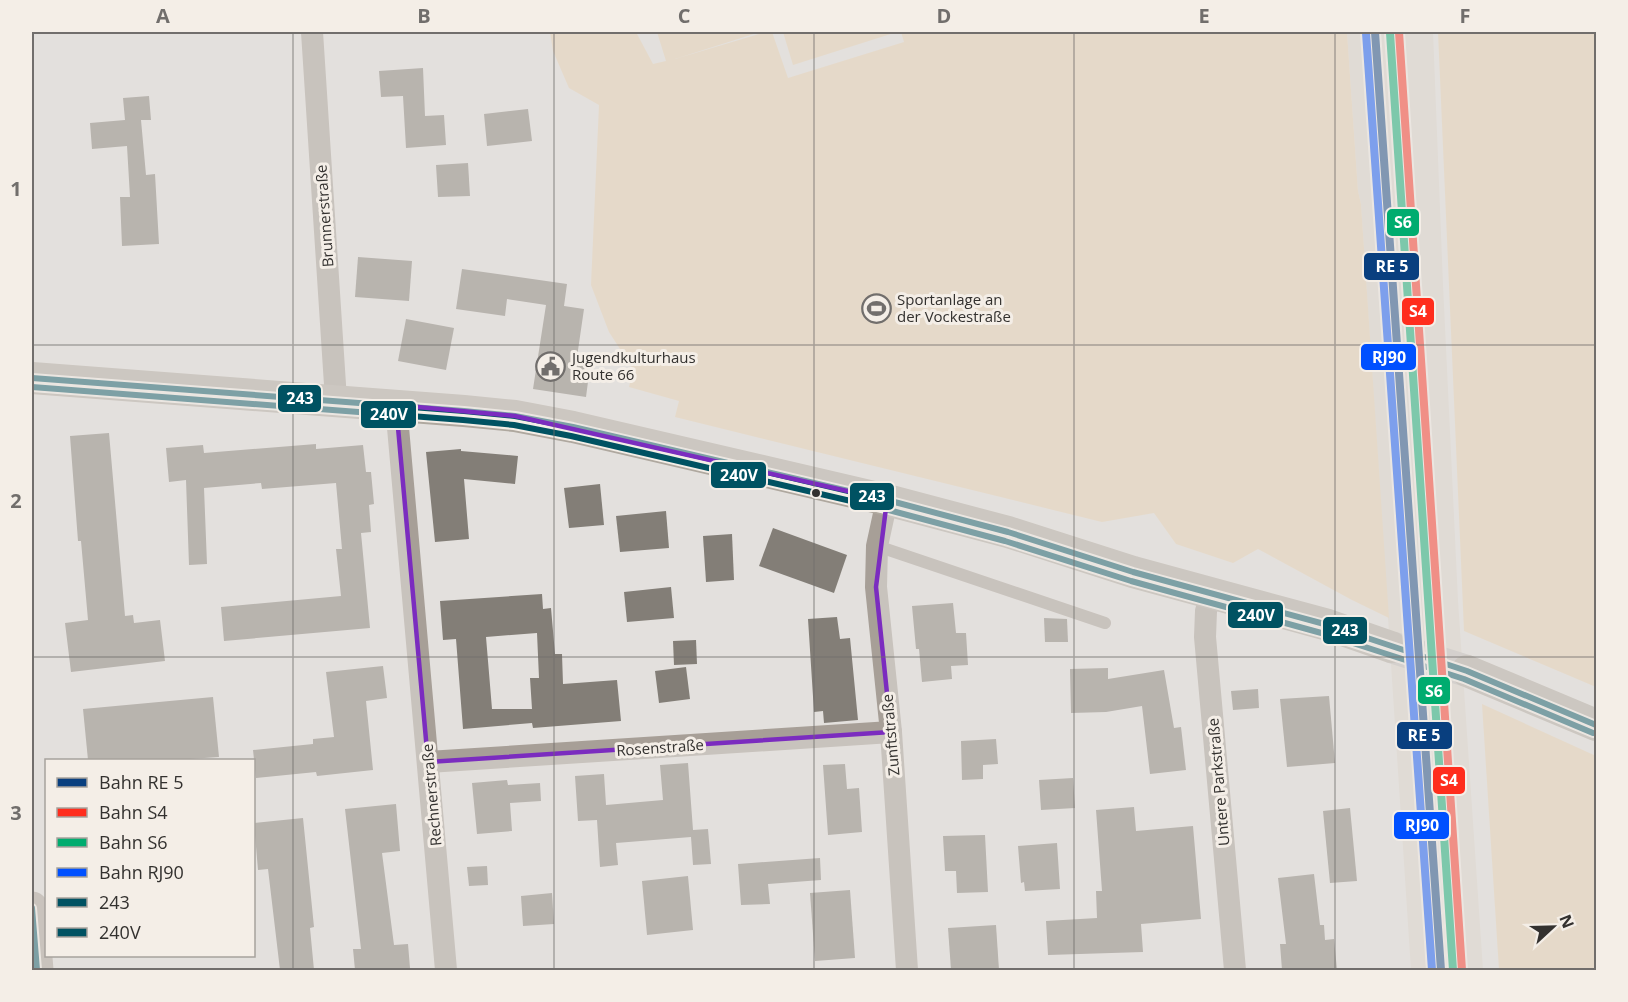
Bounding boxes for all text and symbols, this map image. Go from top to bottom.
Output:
text: A [156,2,170,29]
text: B [417,2,431,29]
text: C [678,2,691,29]
text: D [937,2,951,29]
text: E [1198,2,1210,29]
text: F [1460,2,1470,29]
street label: Brunnerstraße [310,164,338,268]
text: 1 [10,175,22,202]
line badge: S6 [1386,208,1420,237]
text: S6 [1394,211,1412,233]
line badge: RE 5 [1363,252,1420,281]
text: RE 5 [1376,255,1408,277]
place label: Sportanlage an der Vockestraße [897,289,1011,326]
sports icon: Sportanlage an der Vockestraße [860,292,892,324]
line badge: S4 [1401,297,1435,326]
text: S4 [1409,300,1427,322]
line badge: RJ90 [1360,343,1417,371]
text: RJ90 [1372,346,1406,368]
place label: Jugendkulturhaus Route 66 [570,347,696,384]
public building icon: Jugendkulturhaus Route 66 [535,350,567,382]
line badge: 243 [277,384,322,413]
text: 243 [286,387,314,409]
line badge: 240V [360,400,417,429]
text: 240V [370,403,409,425]
line badge: 240V [710,461,767,489]
text: 240V [720,464,759,486]
line badge: 243 [849,482,895,511]
text: 243 [858,485,886,507]
text: 2 [10,487,22,514]
unlabelled marker [810,487,822,499]
line badge: 240V [1227,601,1284,629]
text: 240V [1237,604,1276,626]
line badge: 243 [1322,616,1368,645]
text: 243 [1331,619,1359,641]
line badge: S6 [1417,676,1451,705]
text: S6 [1425,680,1443,702]
street label: Zunftstraße [876,693,904,777]
street label: Untere Parkstraße [1202,717,1234,847]
line badge: RE 5 [1396,721,1453,750]
text: RE 5 [1408,724,1440,746]
street label: Rosenstraße [616,734,704,760]
street label: Rechnerstraße [417,743,445,847]
legend [45,759,255,957]
line badge: S4 [1432,766,1466,795]
text: S4 [1440,769,1458,791]
text: Bahn RE 5 [99,770,183,794]
text: 3 [10,799,22,826]
text: Bahn S4 [99,800,168,824]
line badge: RJ90 [1393,811,1450,840]
text: RJ90 [1405,814,1439,836]
text: Bahn S6 [99,830,168,854]
text: Bahn RJ90 [99,860,184,884]
text: 243 [99,890,130,914]
north arrow [1523,897,1583,957]
text: N [1554,911,1580,932]
text: 240V [99,920,141,944]

